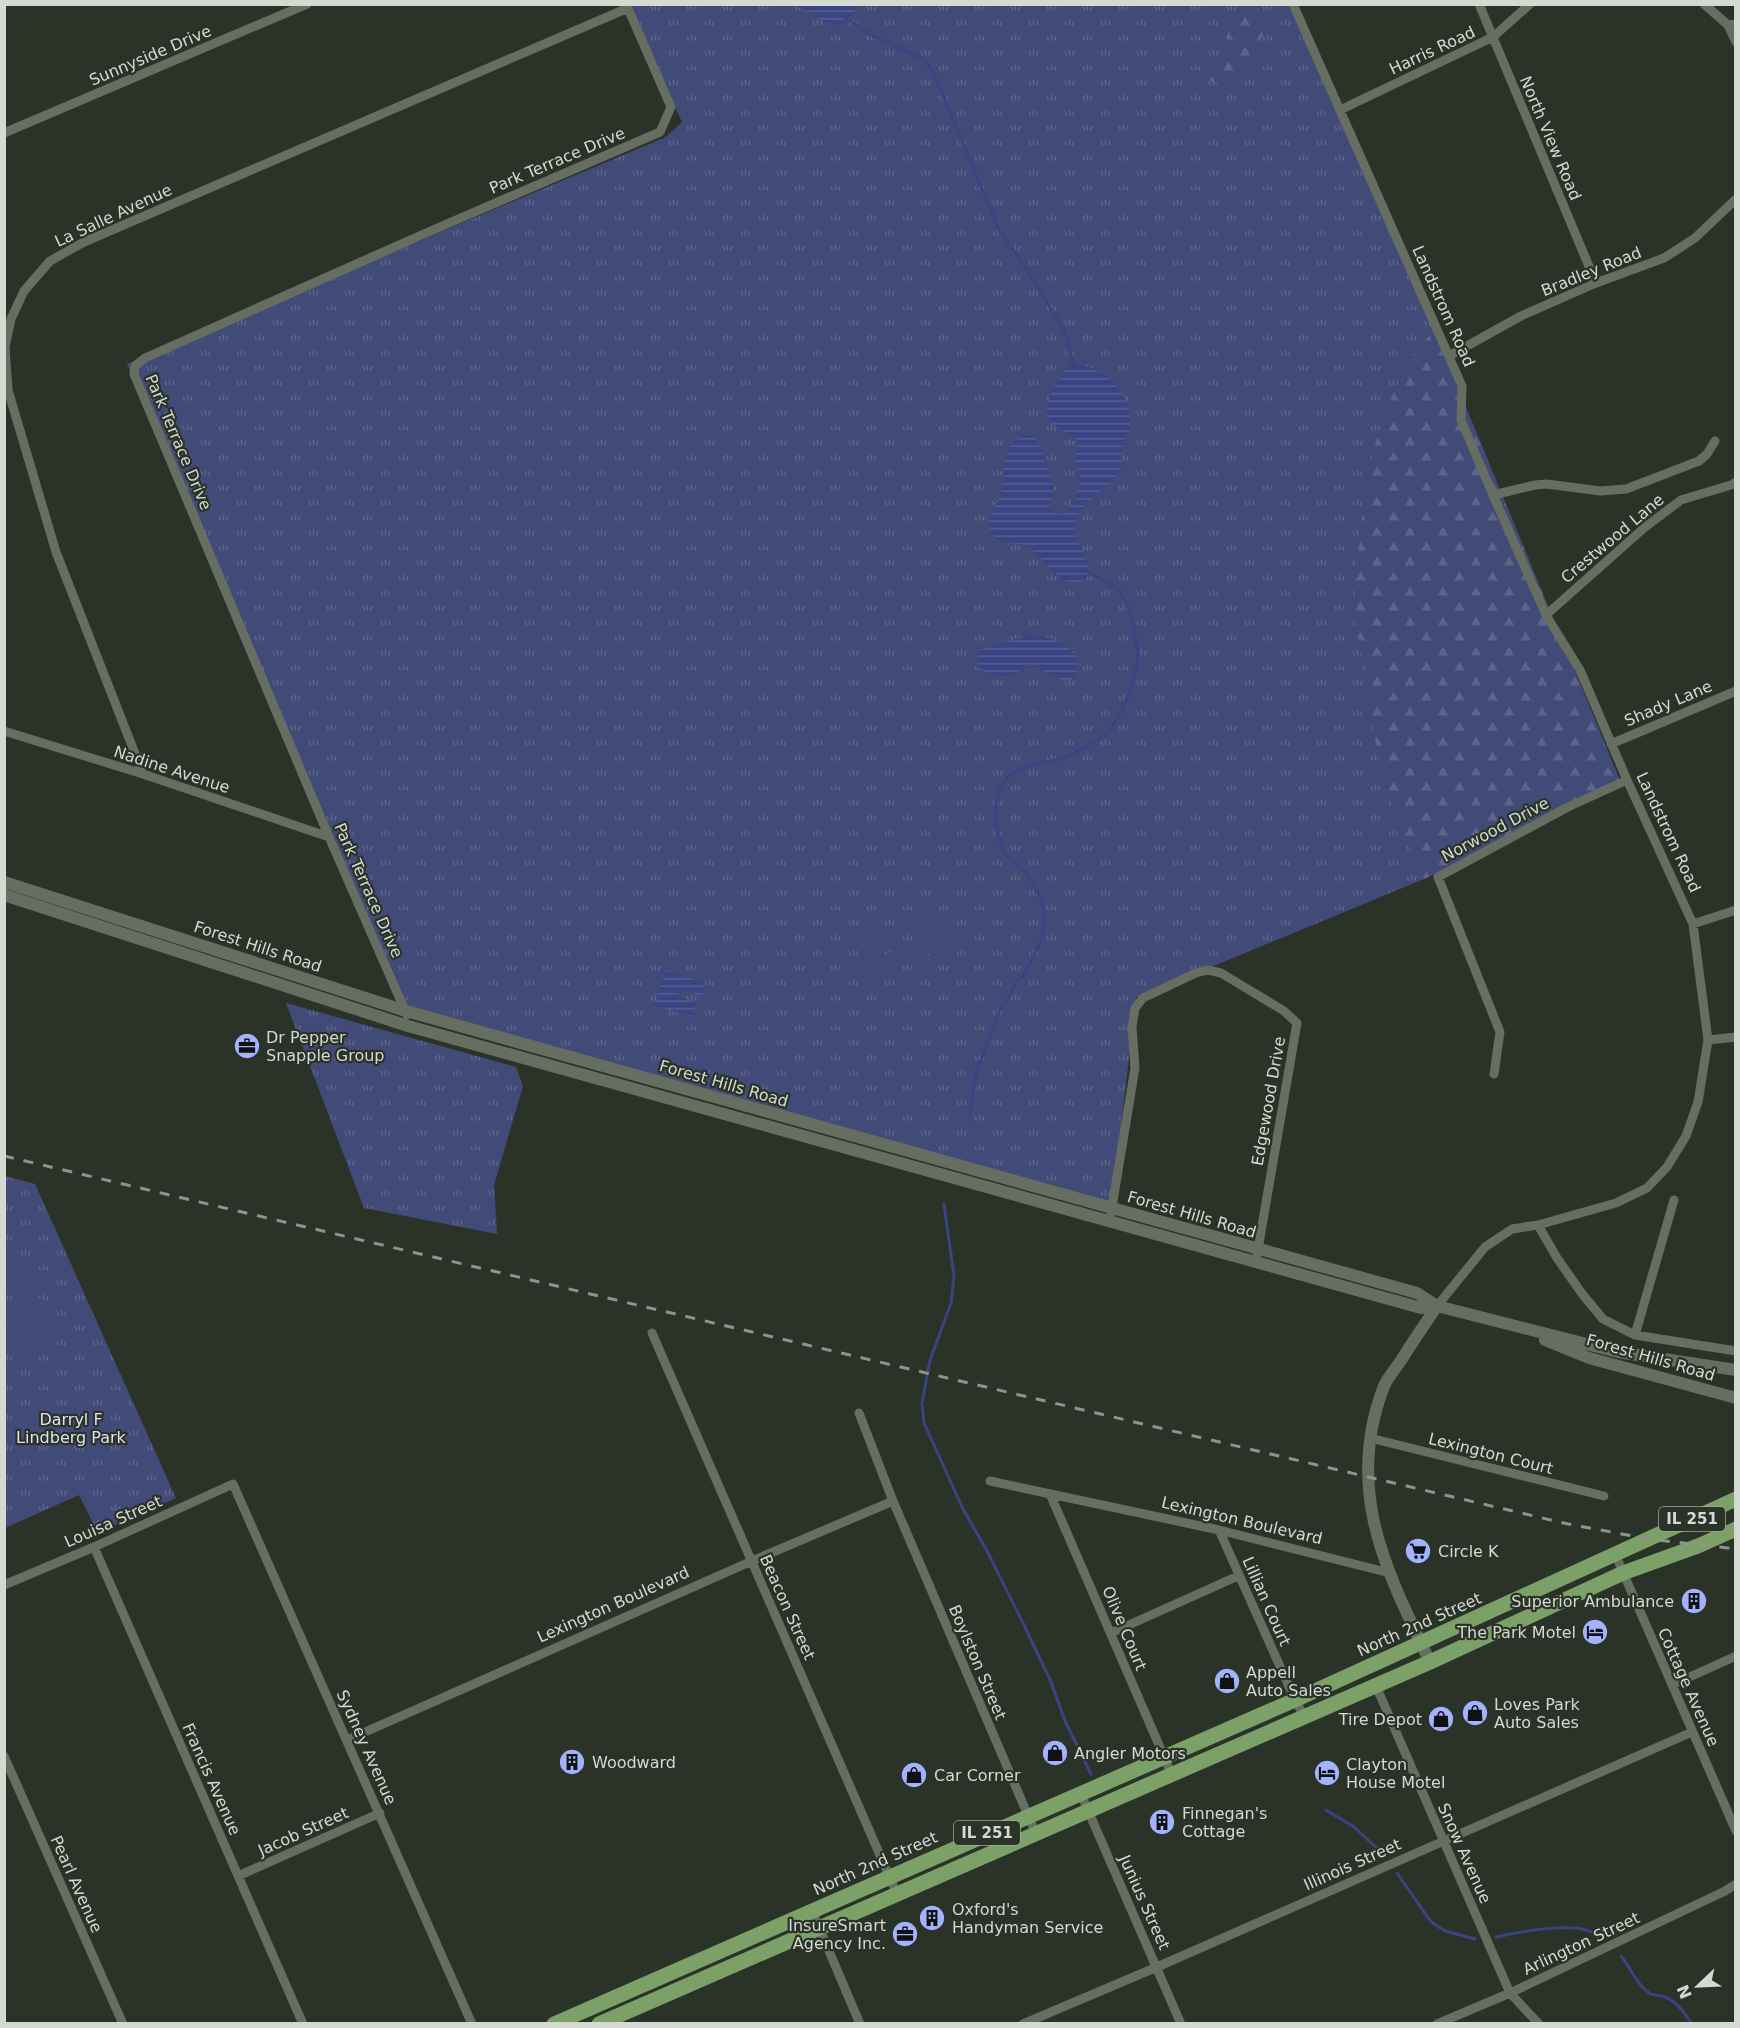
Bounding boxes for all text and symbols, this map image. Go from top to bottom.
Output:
street label: Sunnyside Drive [86,21,214,90]
street label: Harris Road [1386,22,1478,79]
street label: North View Road [1516,73,1585,203]
street label: Park Terrace Drive [486,123,628,198]
street label: La Salle Avenue [52,180,175,251]
street label: Landstrom Road [1408,243,1479,370]
street label: Bradley Road [1538,243,1644,300]
street label: Park Terrace Drive [141,371,216,513]
street label: Crestwood Lane [1557,490,1668,587]
street label: Shady Lane [1621,676,1715,730]
street label: Nadine Avenue [111,742,232,797]
street label: Landstrom Road [1632,769,1705,895]
street label: Norwood Drive [1438,793,1552,866]
street label: Park Terrace Drive [330,820,407,961]
street label: Forest Hills Road [192,917,324,976]
place label: Dr Pepper Snapple Group [266,1028,385,1065]
office icon: Dr Pepper Snapple Group [232,1031,262,1061]
street label: Edgewood Drive [1248,1035,1289,1167]
street label: Forest Hills Road [657,1056,790,1111]
street label: Forest Hills Road [1125,1187,1258,1242]
street label: Forest Hills Road [1584,1330,1717,1385]
park label: Darryl F Lindberg Park [16,1410,127,1447]
street label: Lexington Court [1427,1429,1555,1478]
street label: Louisa Street [61,1491,165,1551]
street label: Lexington Boulevard [1160,1493,1324,1548]
road number: IL 251 [1659,1507,1725,1531]
supermarket icon: Circle K [1403,1536,1433,1566]
place label: Circle K [1438,1542,1499,1561]
street label: Beacon Street [756,1552,819,1663]
street label: Lillian Court [1238,1554,1295,1649]
street label: Lexington Boulevard [534,1562,692,1647]
street label: Olive Court [1098,1583,1151,1673]
building icon: Superior Ambulance [1679,1586,1709,1616]
street label: North 2nd Street [1354,1589,1484,1660]
place label: Superior Ambulance [1511,1592,1674,1611]
street label: Boylston Street [945,1602,1010,1722]
hotel icon: The Park Motel [1580,1617,1610,1647]
place label: The Park Motel [1456,1623,1576,1642]
street label: Cottage Avenue [1654,1625,1723,1749]
place label: Appell Auto Sales [1246,1663,1331,1700]
shop icon: Appell Auto Sales [1212,1666,1242,1696]
street label: Sydney Avenue [333,1687,400,1808]
place label: Loves Park Auto Sales [1494,1695,1580,1732]
shop icon: Loves Park Auto Sales [1460,1698,1490,1728]
shop icon: Tire Depot [1426,1704,1456,1734]
place label: Tire Depot [1338,1710,1422,1729]
street label: Francis Avenue [178,1720,245,1838]
shop icon: Angler Motors [1040,1738,1070,1768]
place label: Angler Motors [1074,1744,1186,1763]
building icon: Woodward [557,1747,587,1777]
place label: Woodward [592,1753,676,1772]
place label: Clayton House Motel [1346,1755,1445,1792]
hotel icon: Clayton House Motel [1312,1758,1342,1788]
shop icon: Car Corner [899,1760,929,1790]
place label: Car Corner [934,1766,1021,1785]
street label: Snow Avenue [1434,1800,1495,1906]
street label: Jacob Street [254,1803,351,1860]
place label: Finnegan's Cottage [1182,1804,1267,1841]
building icon: Finnegan's Cottage [1147,1807,1177,1837]
road number: IL 251 [954,1821,1020,1845]
street label: North 2nd Street [810,1828,940,1899]
street label: Pearl Avenue [47,1833,106,1936]
street label: Illinois Street [1301,1835,1404,1894]
street label: Junius Street [1115,1851,1174,1952]
place label: Oxford's Handyman Service [952,1900,1103,1937]
building icon: Oxford's Handyman Service [917,1903,947,1933]
street label: Arlington Street [1520,1908,1643,1979]
place label: InsureSmart Agency Inc. [788,1916,886,1953]
office icon: InsureSmart Agency Inc. [890,1919,920,1949]
north arrow [1668,1956,1728,2016]
text: N [1673,1982,1696,2002]

